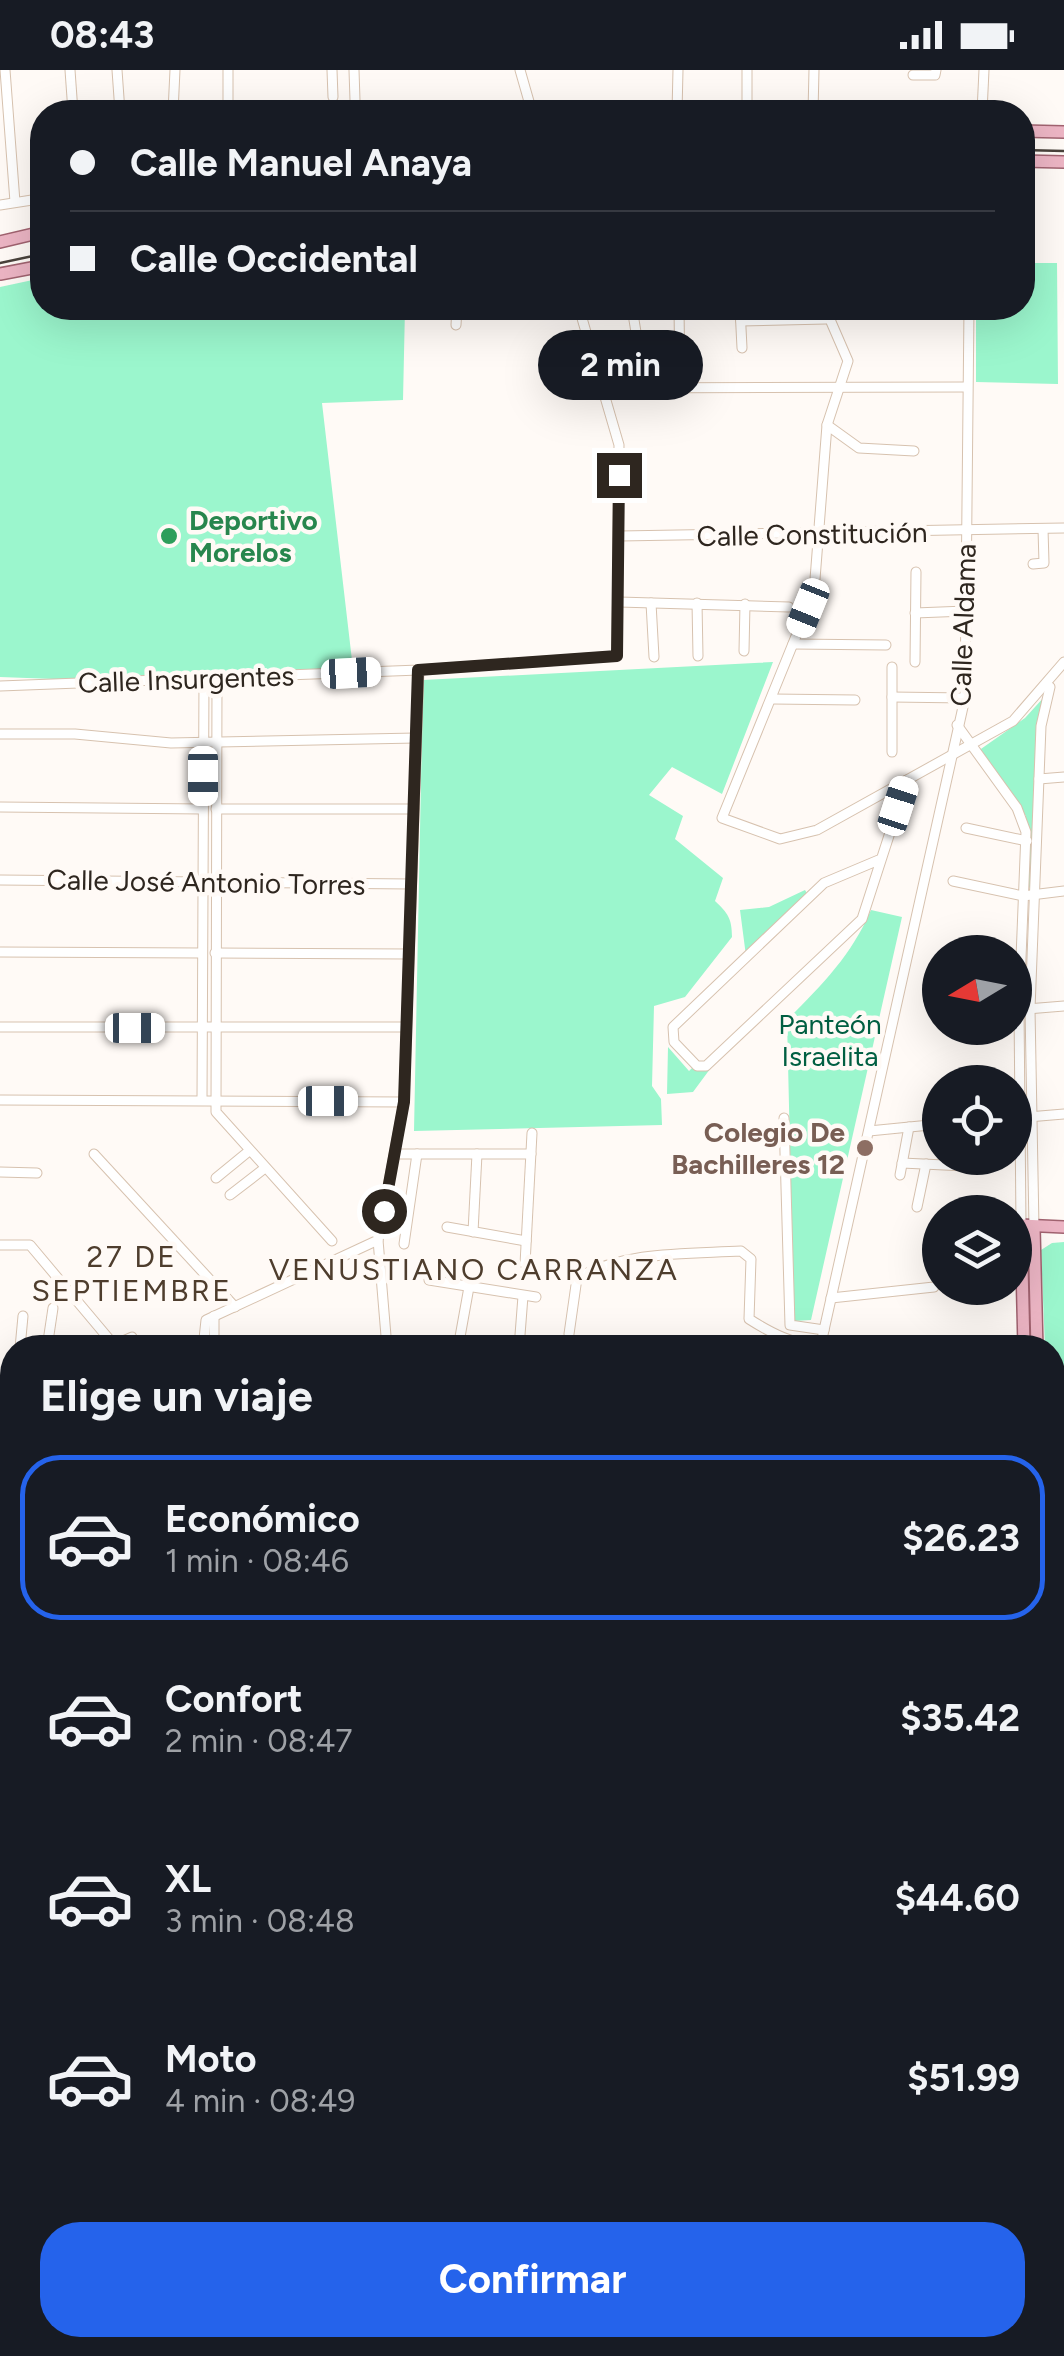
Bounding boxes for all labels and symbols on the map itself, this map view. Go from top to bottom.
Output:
callout: 2 min [536,330,702,400]
route end [597,453,642,498]
place label: Deportivo Morelos [189,503,318,569]
street label: Calle Constitución [696,515,928,553]
marker: Deportivo Morelos [158,525,180,547]
street label: Calle Aldama [943,543,983,707]
car [783,575,833,641]
car [320,656,382,690]
street label: Calle Insurgentes [77,658,295,700]
car [188,746,218,806]
car [874,773,922,839]
street label: Calle José Antonio Torres [46,862,366,902]
north arrow [922,935,1032,1045]
park label: Panteón Israelita [778,1007,882,1073]
car [105,1013,165,1043]
car [298,1086,358,1116]
place label: Colegio De Bachilleres 12 [671,1115,845,1181]
marker: Colegio De Bachilleres 12 [854,1137,876,1159]
route start [362,1189,407,1234]
district label: 27 DE SEPTIEMBRE [31,1238,233,1309]
district label: VENUSTIANO CARRANZA [269,1251,679,1288]

